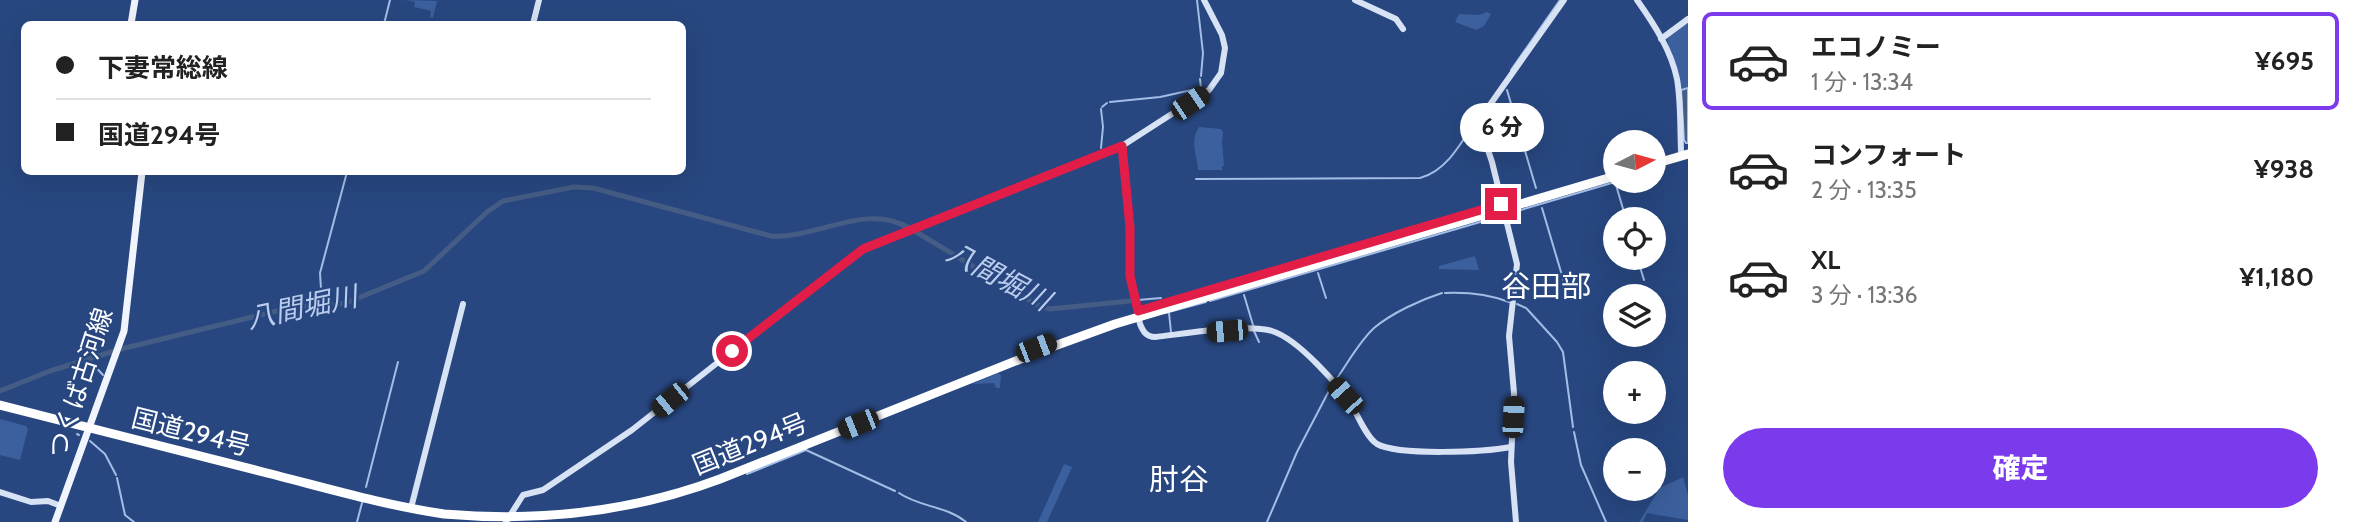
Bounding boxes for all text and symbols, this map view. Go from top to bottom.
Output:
icon: car [1727,30,1790,93]
text: エコノミー [1811,31,1941,63]
text: ¥695 [2255,45,2314,77]
text: 下妻常総線 [98,52,228,84]
text: 1 分 · 13:34 [1811,68,1913,96]
car [1167,83,1214,123]
callout: 6 分 [1459,102,1543,152]
text: 6 分 [1481,113,1523,141]
text: 国道294号 [98,119,221,151]
north arrow [1603,130,1666,192]
map controls [1603,130,1666,501]
icon: car [1727,138,1790,201]
text: コンフォート [1811,139,1966,171]
text: ¥938 [2254,153,2314,185]
text: 2 分 · 13:35 [1811,176,1917,204]
route end [1485,188,1517,220]
button: locate [1603,207,1666,270]
water label: 八間堀川 [942,235,1059,319]
text: XL [1811,244,1840,276]
icon: car [1727,246,1790,309]
text: ¥1,180 [2239,261,2314,293]
district label: 谷田部 [1501,268,1591,305]
water label: 八間堀川 [244,278,363,335]
text: 3 分 · 13:36 [1811,281,1918,309]
button: layers [1603,284,1666,347]
street label: つくば古河線 [41,304,119,462]
car [1206,319,1249,343]
car [1013,331,1060,365]
route start [716,335,748,367]
button: + [1603,361,1666,424]
car [1324,373,1367,419]
car [648,379,693,421]
car [1502,395,1525,439]
street label: 国道294号 [128,402,254,462]
street label: 国道294号 [688,406,812,482]
car [835,406,882,442]
button: 確定 [1723,428,2318,508]
button: − [1603,438,1666,501]
district label: 肘谷 [1149,461,1209,498]

